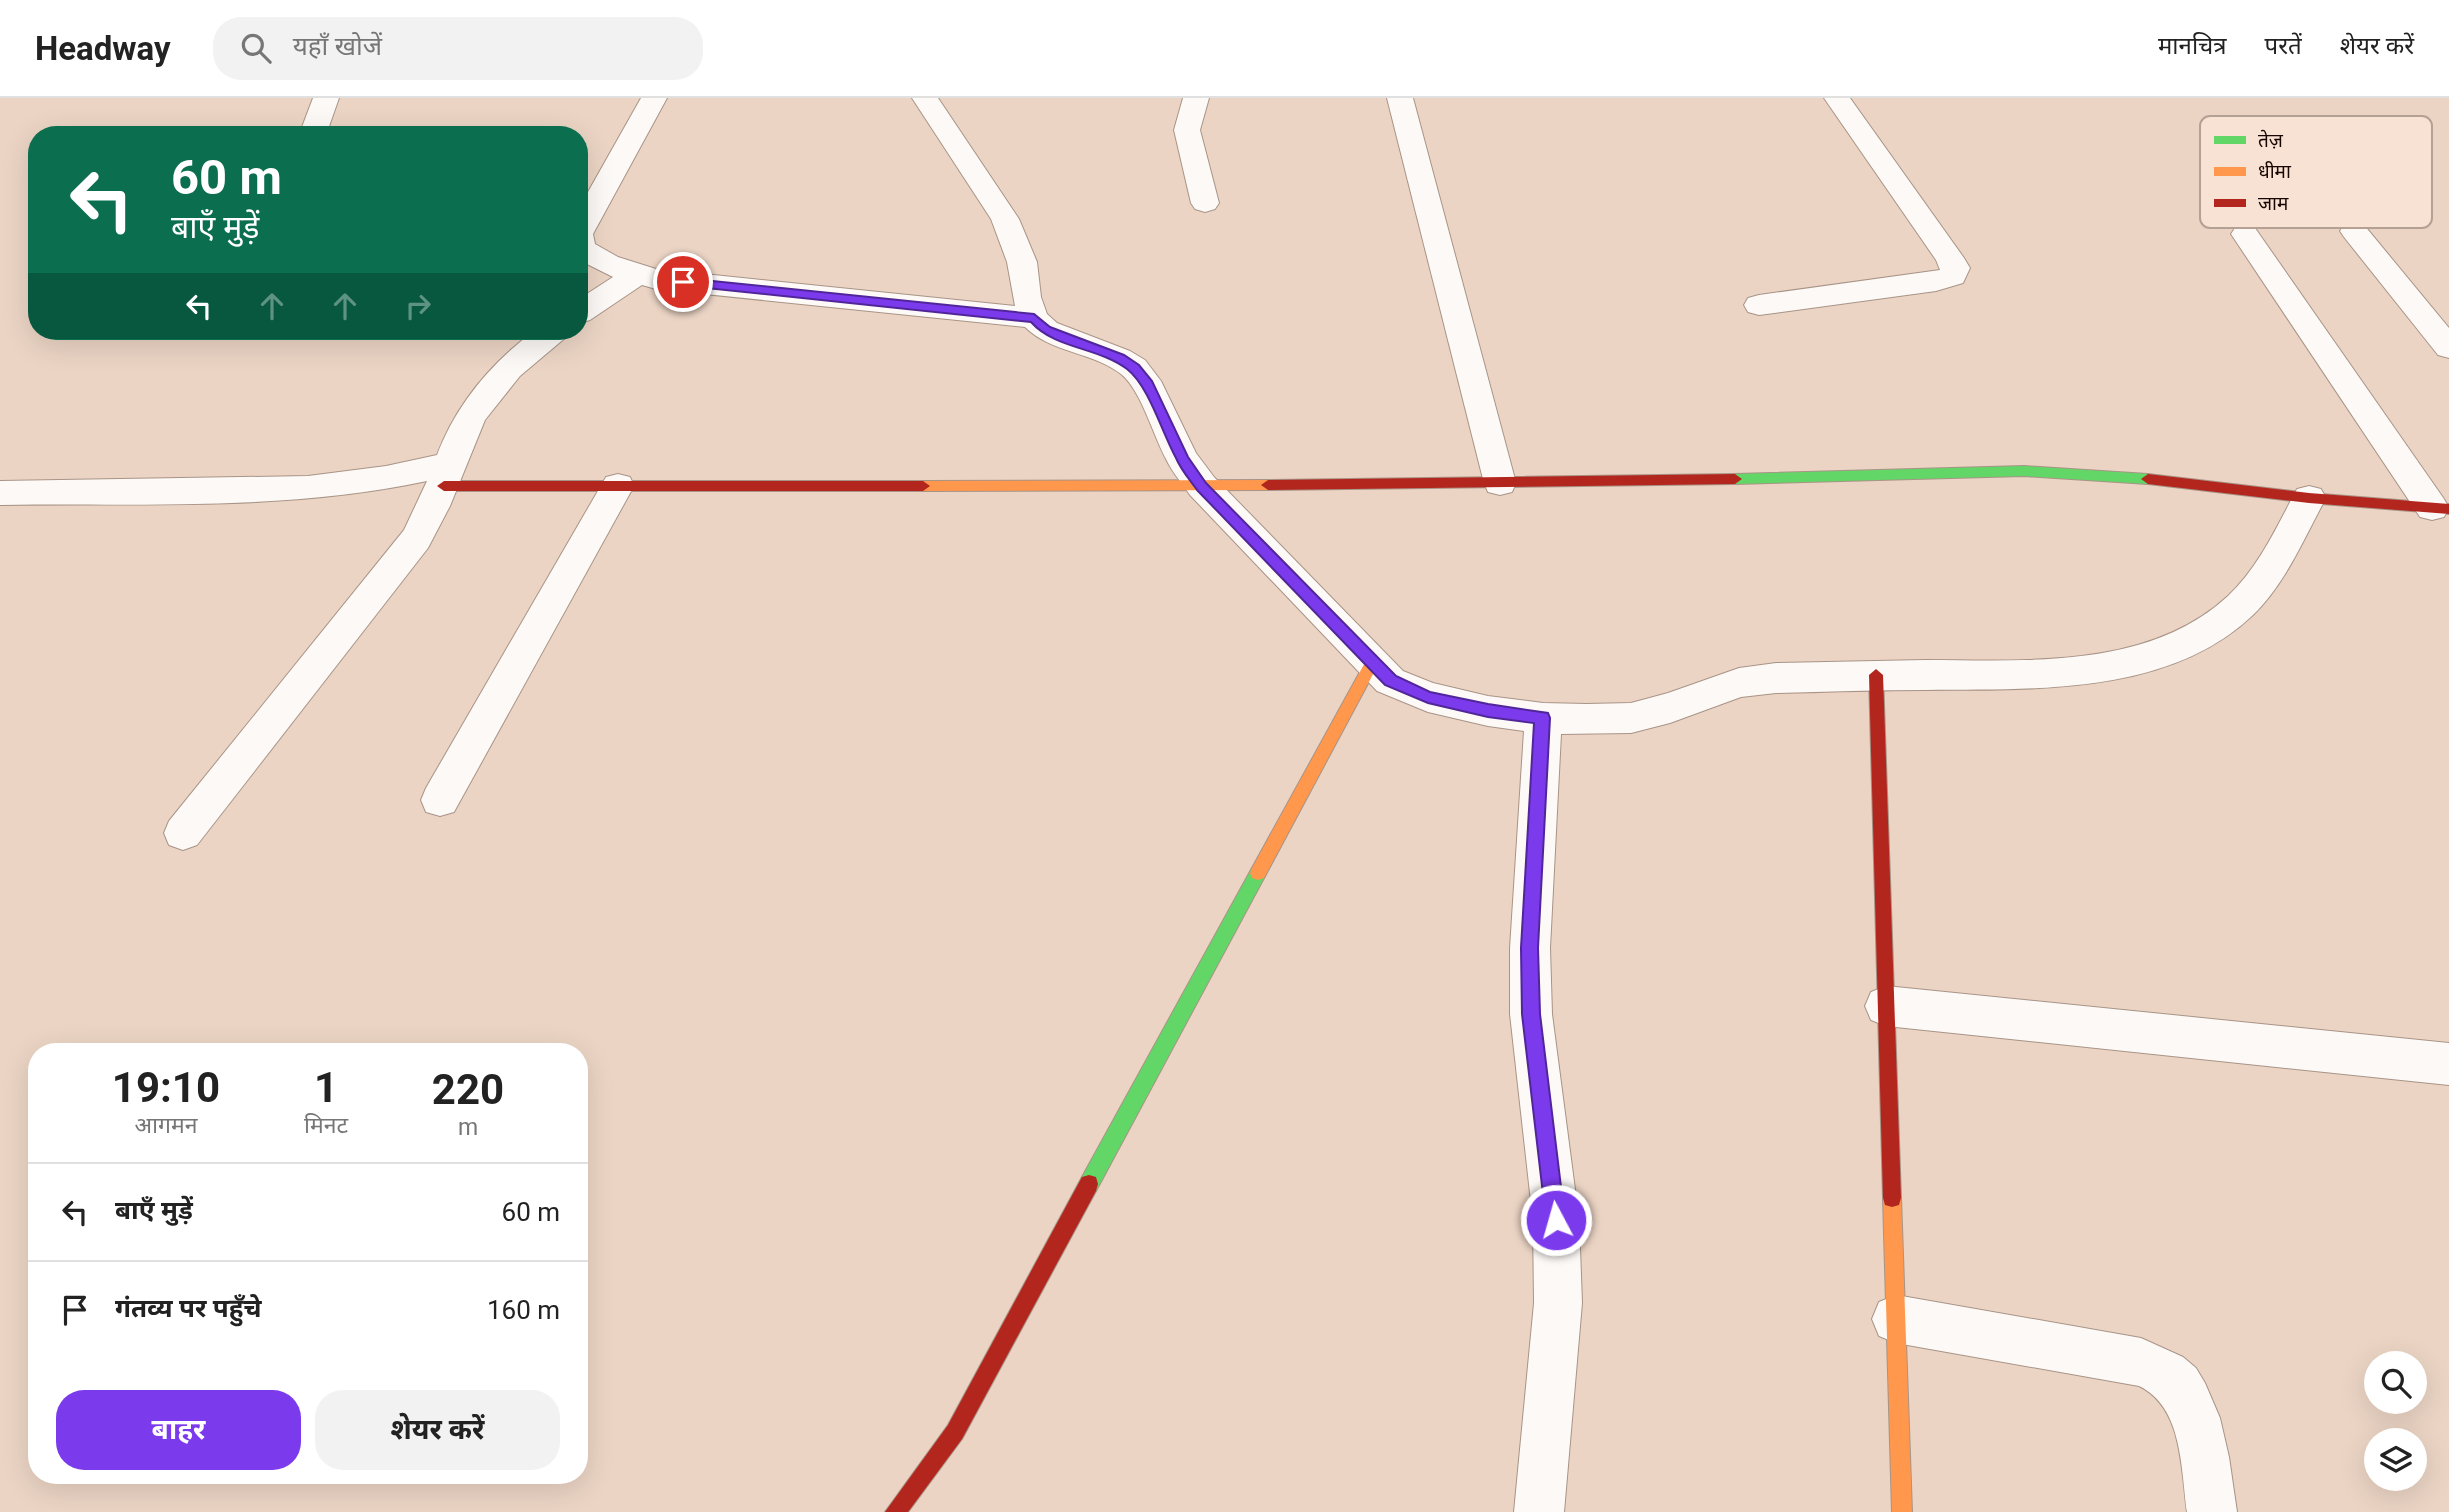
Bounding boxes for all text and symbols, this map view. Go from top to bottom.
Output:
search box [213,17,703,80]
text: Headway [35,29,171,68]
icon: search [237,29,275,67]
text: यहाँ खोजें [293,31,382,61]
text: मानचित्र [2158,32,2227,60]
text: परतें [2265,32,2302,60]
text: शेयर करें [2340,32,2414,60]
legend [2200,116,2432,228]
text: तेज़ [2258,129,2284,152]
text: 60 m [171,149,282,206]
icon: left [56,154,147,245]
text: धीमा [2258,160,2292,183]
text: जाम [2258,192,2289,215]
text: बाएँ मुड़ें [171,208,259,246]
pin [653,252,713,312]
icon: arrive [664,263,702,301]
icon: left [180,287,218,325]
icon: ahead [253,287,291,325]
icon: ahead [326,287,364,325]
icon: right [399,287,437,325]
text: 19:10 [112,1063,220,1112]
text: 1 [314,1063,338,1112]
text: 220 [432,1065,504,1114]
text: आगमन [134,1112,197,1139]
text: मिनट [304,1112,348,1139]
text: m [458,1114,478,1141]
position arrow [1519,1183,1593,1257]
icon: left [56,1193,94,1231]
text: बाएँ मुड़ें [115,1195,193,1225]
text: 60 m [502,1197,560,1227]
icon: arrive [56,1291,94,1329]
text: गंतव्य पर पहुँचे [115,1293,262,1323]
text: 160 m [487,1295,560,1325]
map controls [2364,1351,2427,1491]
button: search [2364,1351,2427,1414]
button: बाहर [56,1390,301,1470]
button: शेयर करें [315,1390,560,1470]
button: layers [2364,1428,2427,1491]

